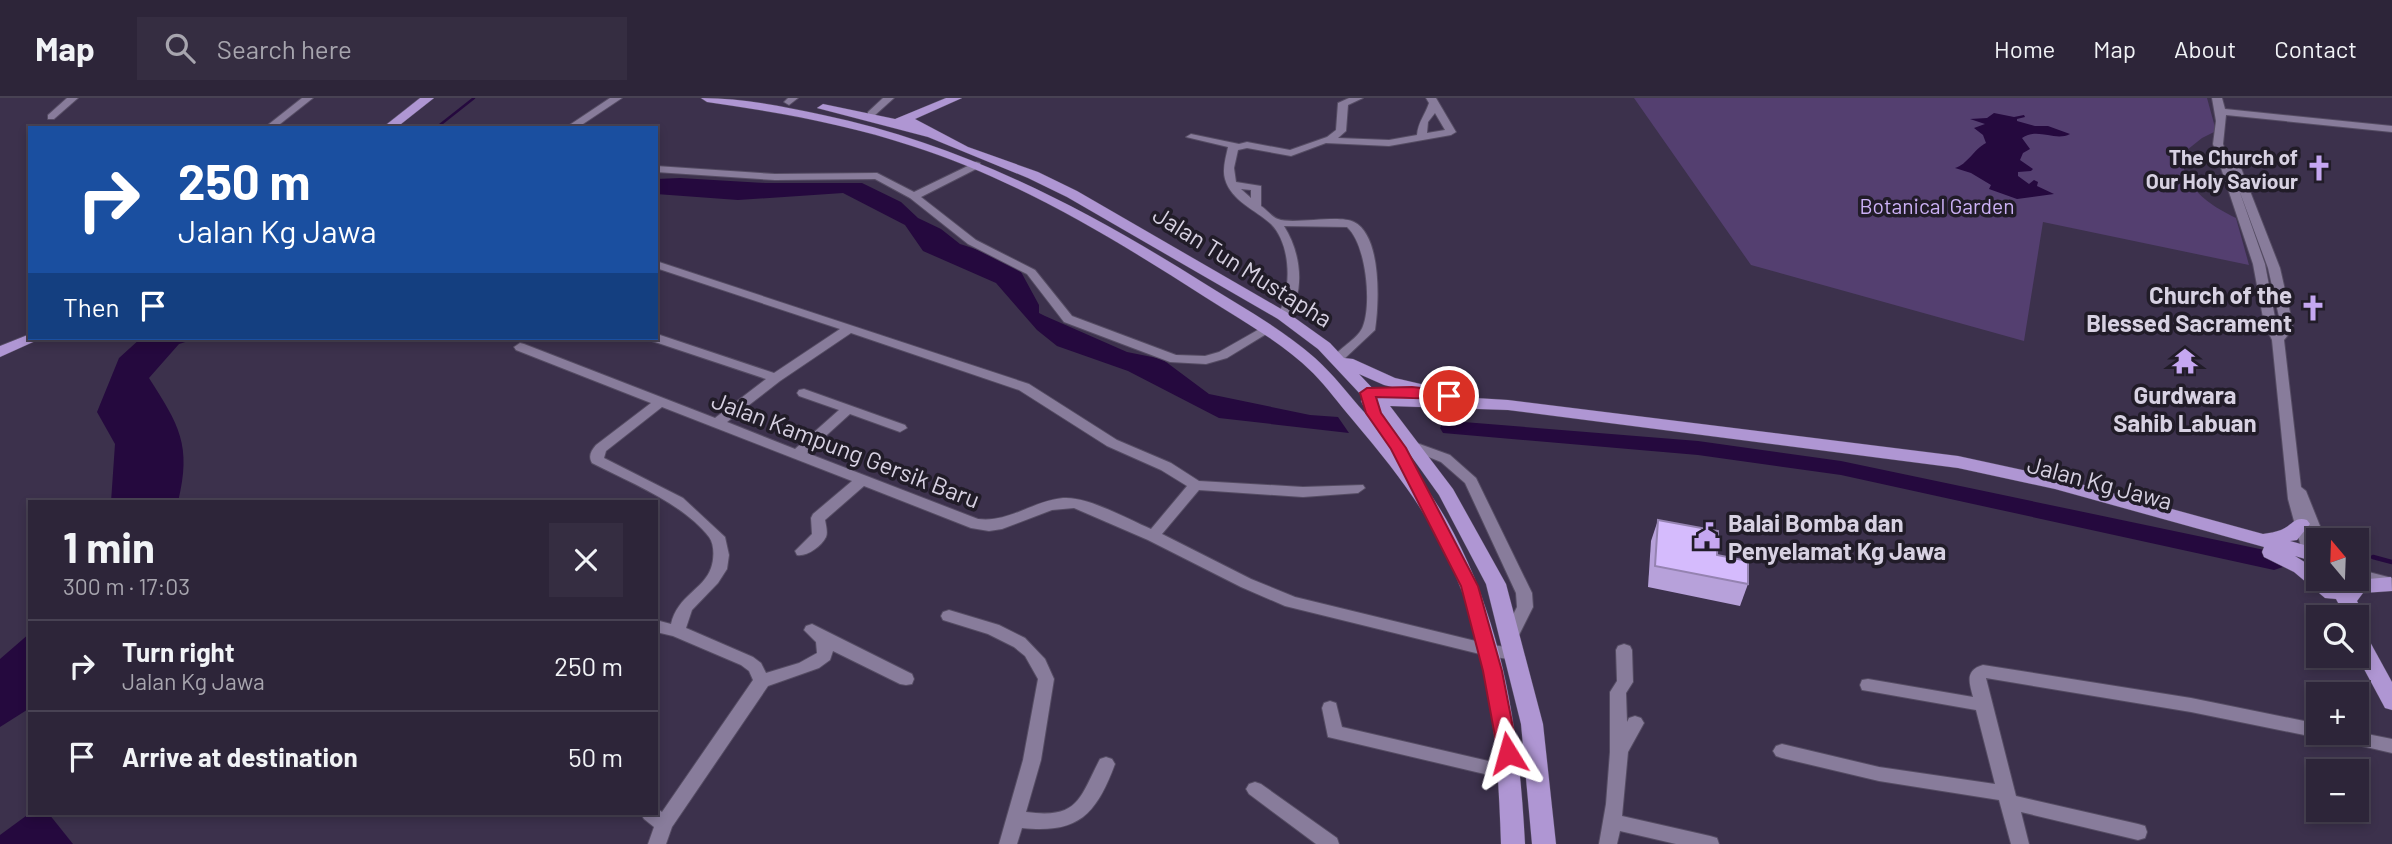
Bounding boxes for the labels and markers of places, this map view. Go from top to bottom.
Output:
place label: The Church of Our Holy Saviour [2146,144,2298,193]
church icon: The Church of Our Holy Saviour [2304,153,2334,183]
place label: Church of the Blessed Sacrament [2086,280,2292,337]
church icon: Church of the Blessed Sacrament [2298,293,2328,323]
temple icon: Gurdwara Sahib Labuan [2170,346,2200,376]
pin [1419,366,1479,426]
place label: Gurdwara Sahib Labuan [2113,380,2257,437]
place label: Balai Bomba dan Penyelamat Kg Jawa [1728,508,1946,565]
public building icon: Balai Bomba dan Penyelamat Kg Jawa [1692,521,1722,551]

